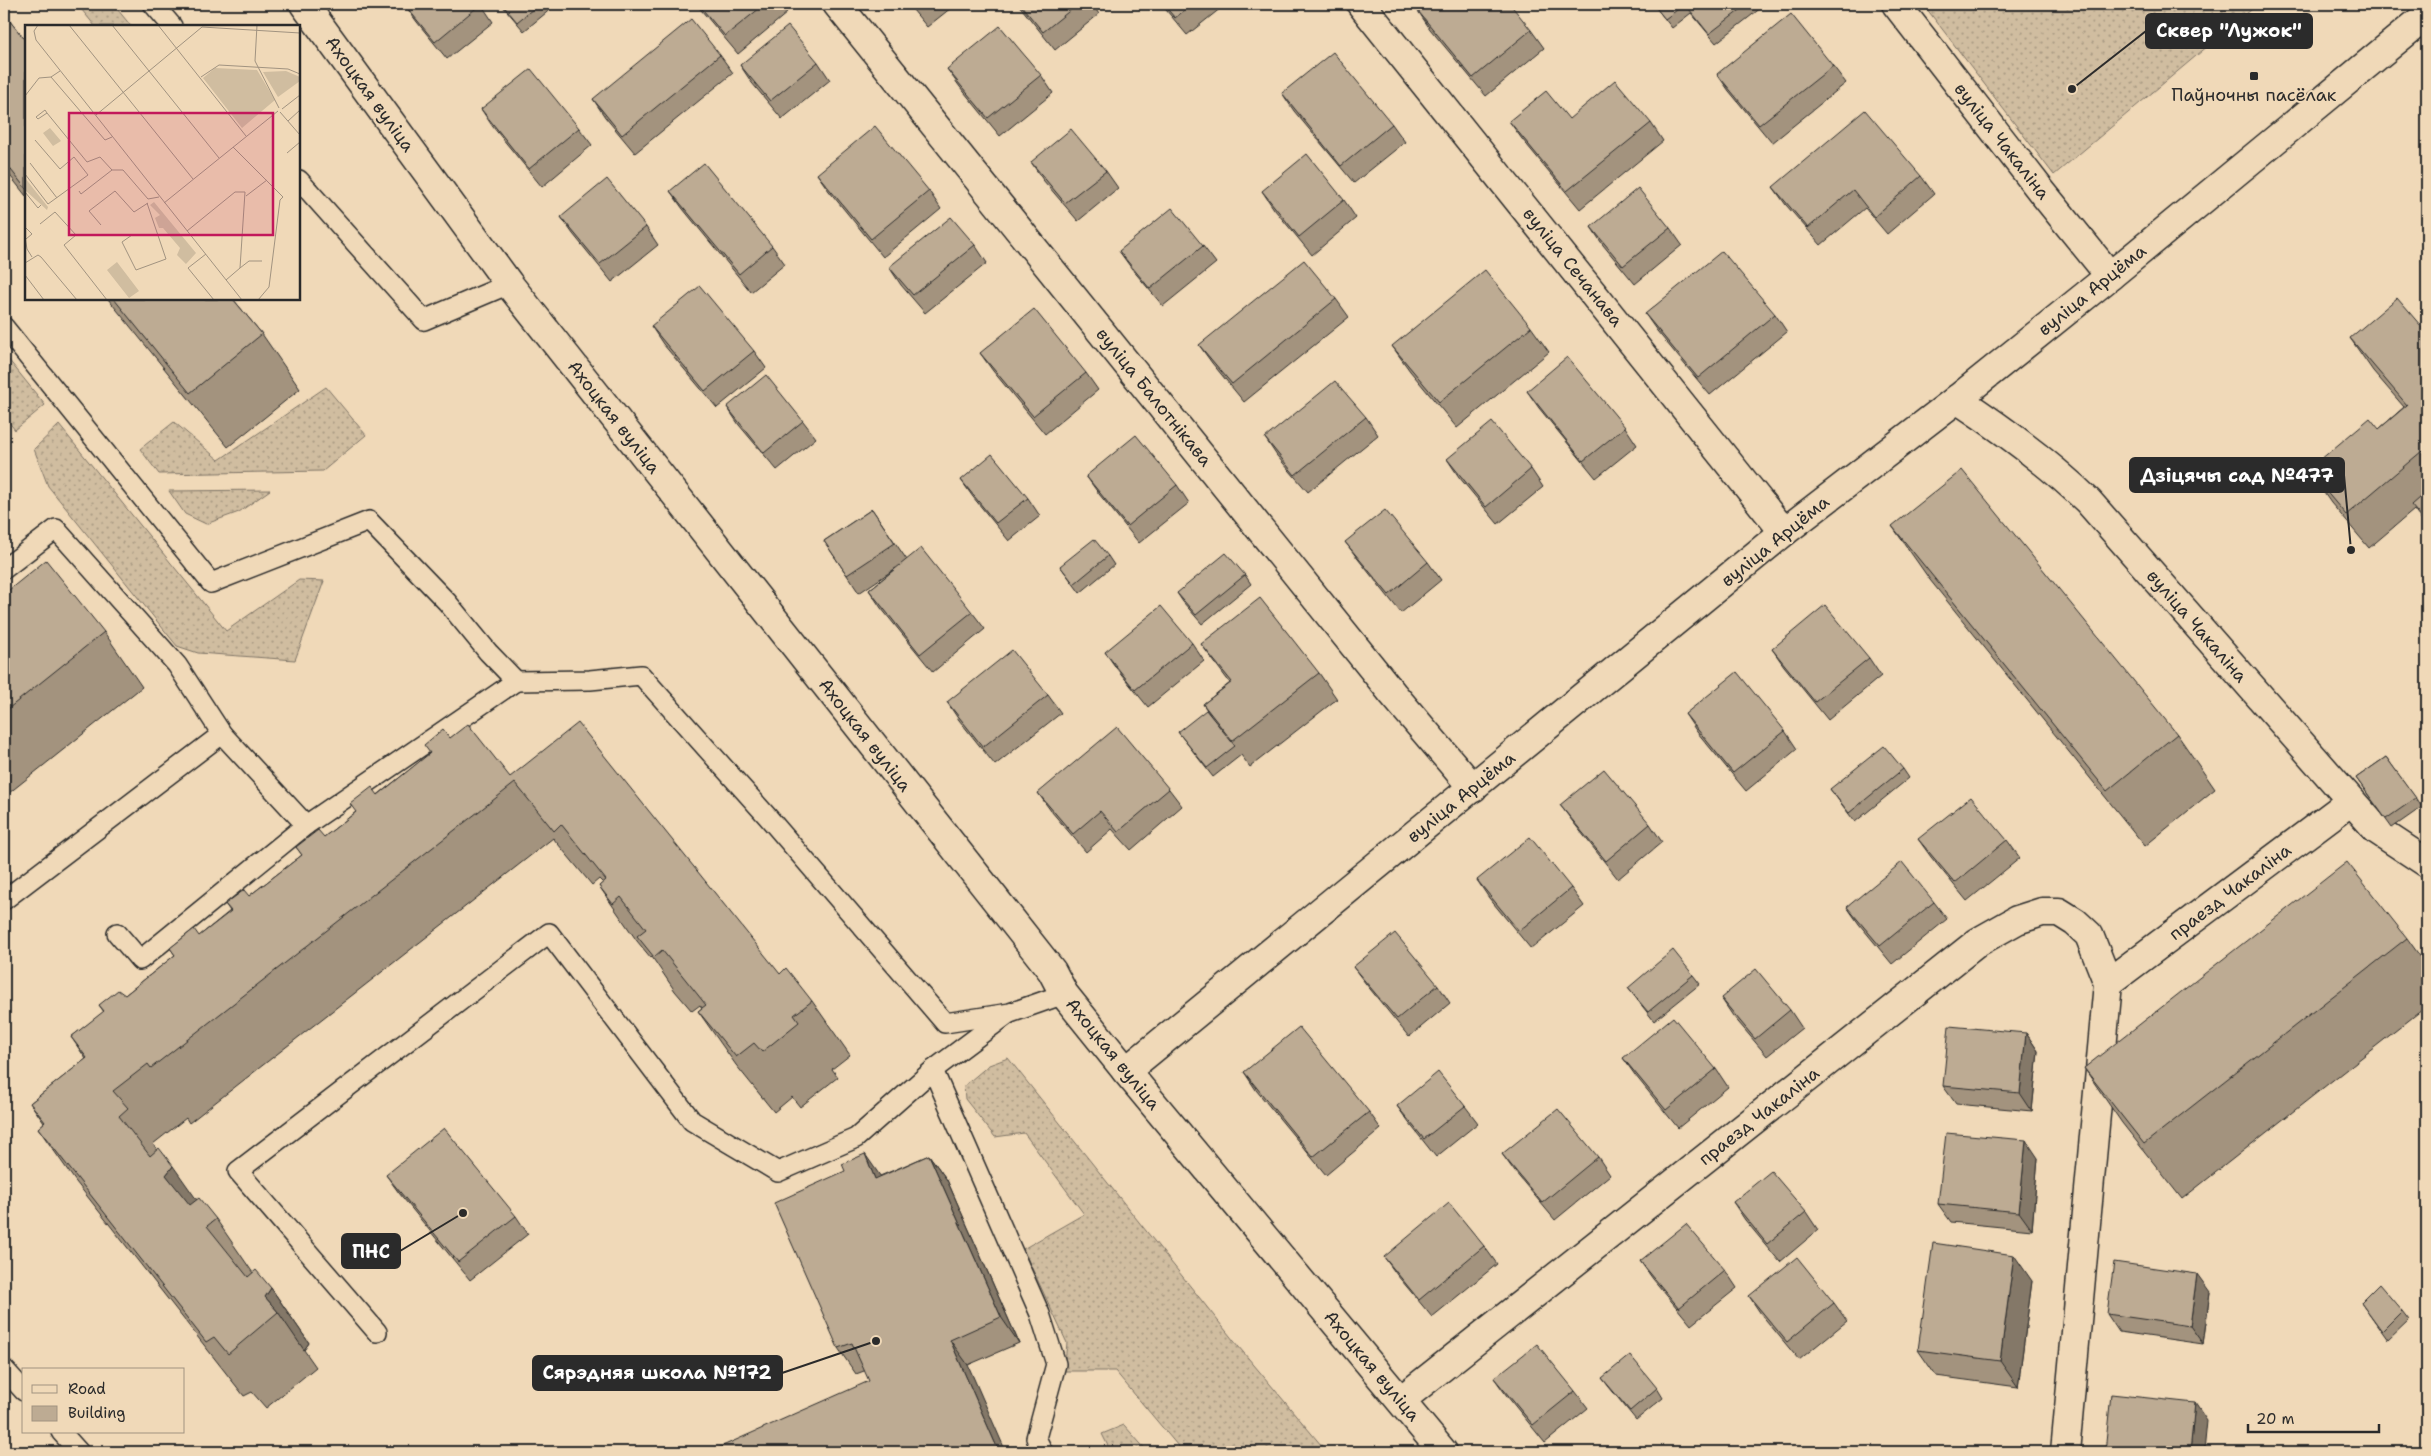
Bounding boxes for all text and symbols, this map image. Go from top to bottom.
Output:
callout: Сквер "Лужок" [2146,14,2312,48]
text: Сквер "Лужок" [2156,18,2302,43]
inset map [25,25,300,300]
street label: Ахоцкая вуліца [320,31,420,157]
marker: Паўночны пасёлак [2248,70,2260,82]
street label: вуліца Чакаліна [1949,78,2055,204]
place label: Паўночны пасёлак [2172,83,2337,107]
street label: вуліца Сечанава [1517,202,1629,332]
street label: вуліца Арцёма [2033,239,2151,341]
street label: вуліца Балотнікава [1091,323,1217,471]
street label: Ахоцкая вуліца [562,355,666,479]
callout: Дзіцячы сад №477 [2130,458,2344,492]
text: Дзіцячы сад №477 [2140,463,2334,488]
street label: вуліца Арцёма [1716,490,1834,592]
street label: вуліца Чакаліна [2141,564,2253,688]
street label: Ахоцкая вуліца [813,673,917,797]
street label: вуліца Арцёма [1402,746,1520,848]
street label: праезд Чакаліна [2164,838,2296,946]
street label: Ахоцкая вуліца [1060,993,1166,1115]
street label: праезд Чакаліна [1694,1061,1824,1171]
callout: ПНС [342,1234,400,1268]
text: ПНС [352,1239,390,1264]
street label: Ахоцкая вуліца [1319,1306,1425,1426]
callout: Сярэдняя школа №172 [533,1356,782,1390]
text: Сярэдняя школа №172 [543,1360,771,1385]
legend [22,1368,185,1434]
text: Road [68,1379,106,1399]
scale bar [2248,1401,2380,1433]
text: Building [68,1403,125,1423]
text: 20 m [2256,1409,2295,1429]

